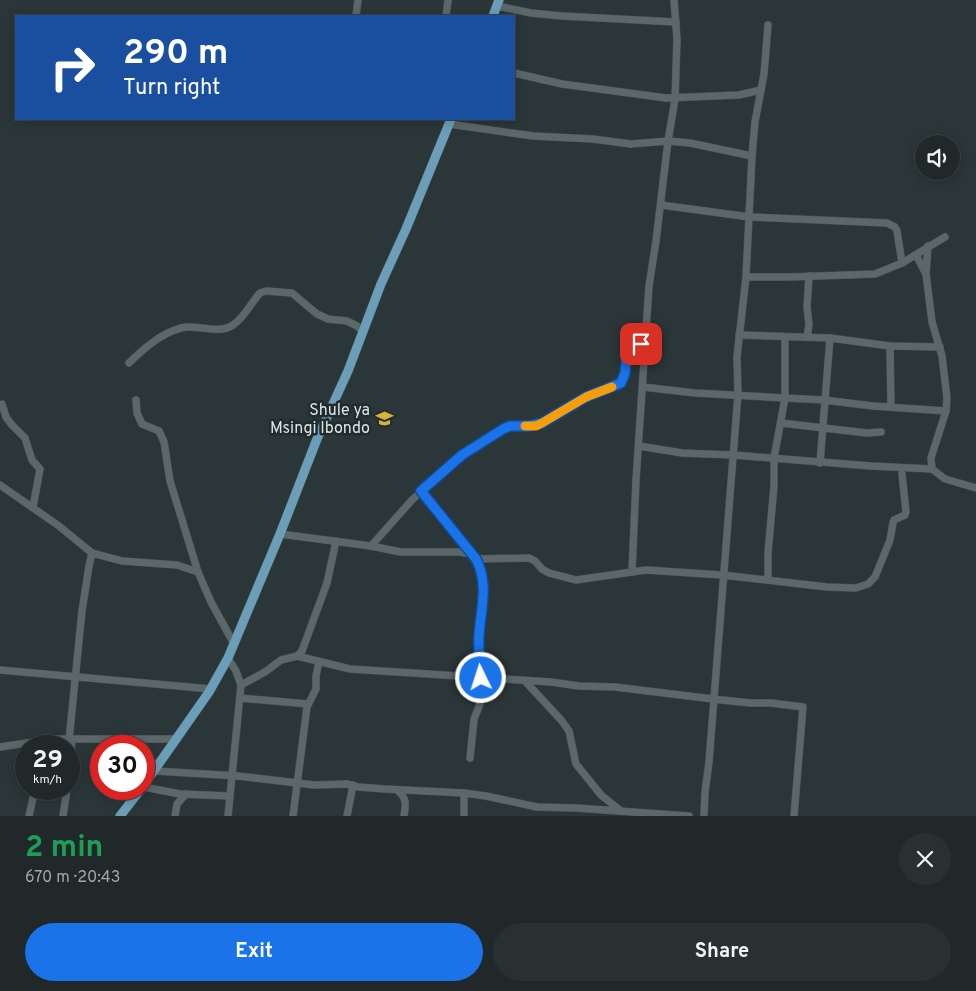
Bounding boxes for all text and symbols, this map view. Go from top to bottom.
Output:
text: 290 m [123,32,228,76]
icon: right [40,35,105,100]
text: Turn right [123,75,220,102]
map controls [915,135,960,180]
button: sound [915,135,960,180]
pin [620,323,662,365]
icon: arrive [627,330,655,358]
place label: Shule ya Msingi Ibondo [270,401,370,439]
school or university icon: Shule ya Msingi Ibondo [374,408,394,428]
position arrow [454,651,506,703]
speed limit sign: 30 [90,735,155,800]
text: 29 [32,745,63,777]
text: km/h [33,772,62,788]
text: 2 min [25,830,103,867]
button: close [899,833,951,885]
text: 670 m · 20:43 [25,868,120,888]
button: Exit [25,923,483,981]
button: Share [493,923,951,981]

